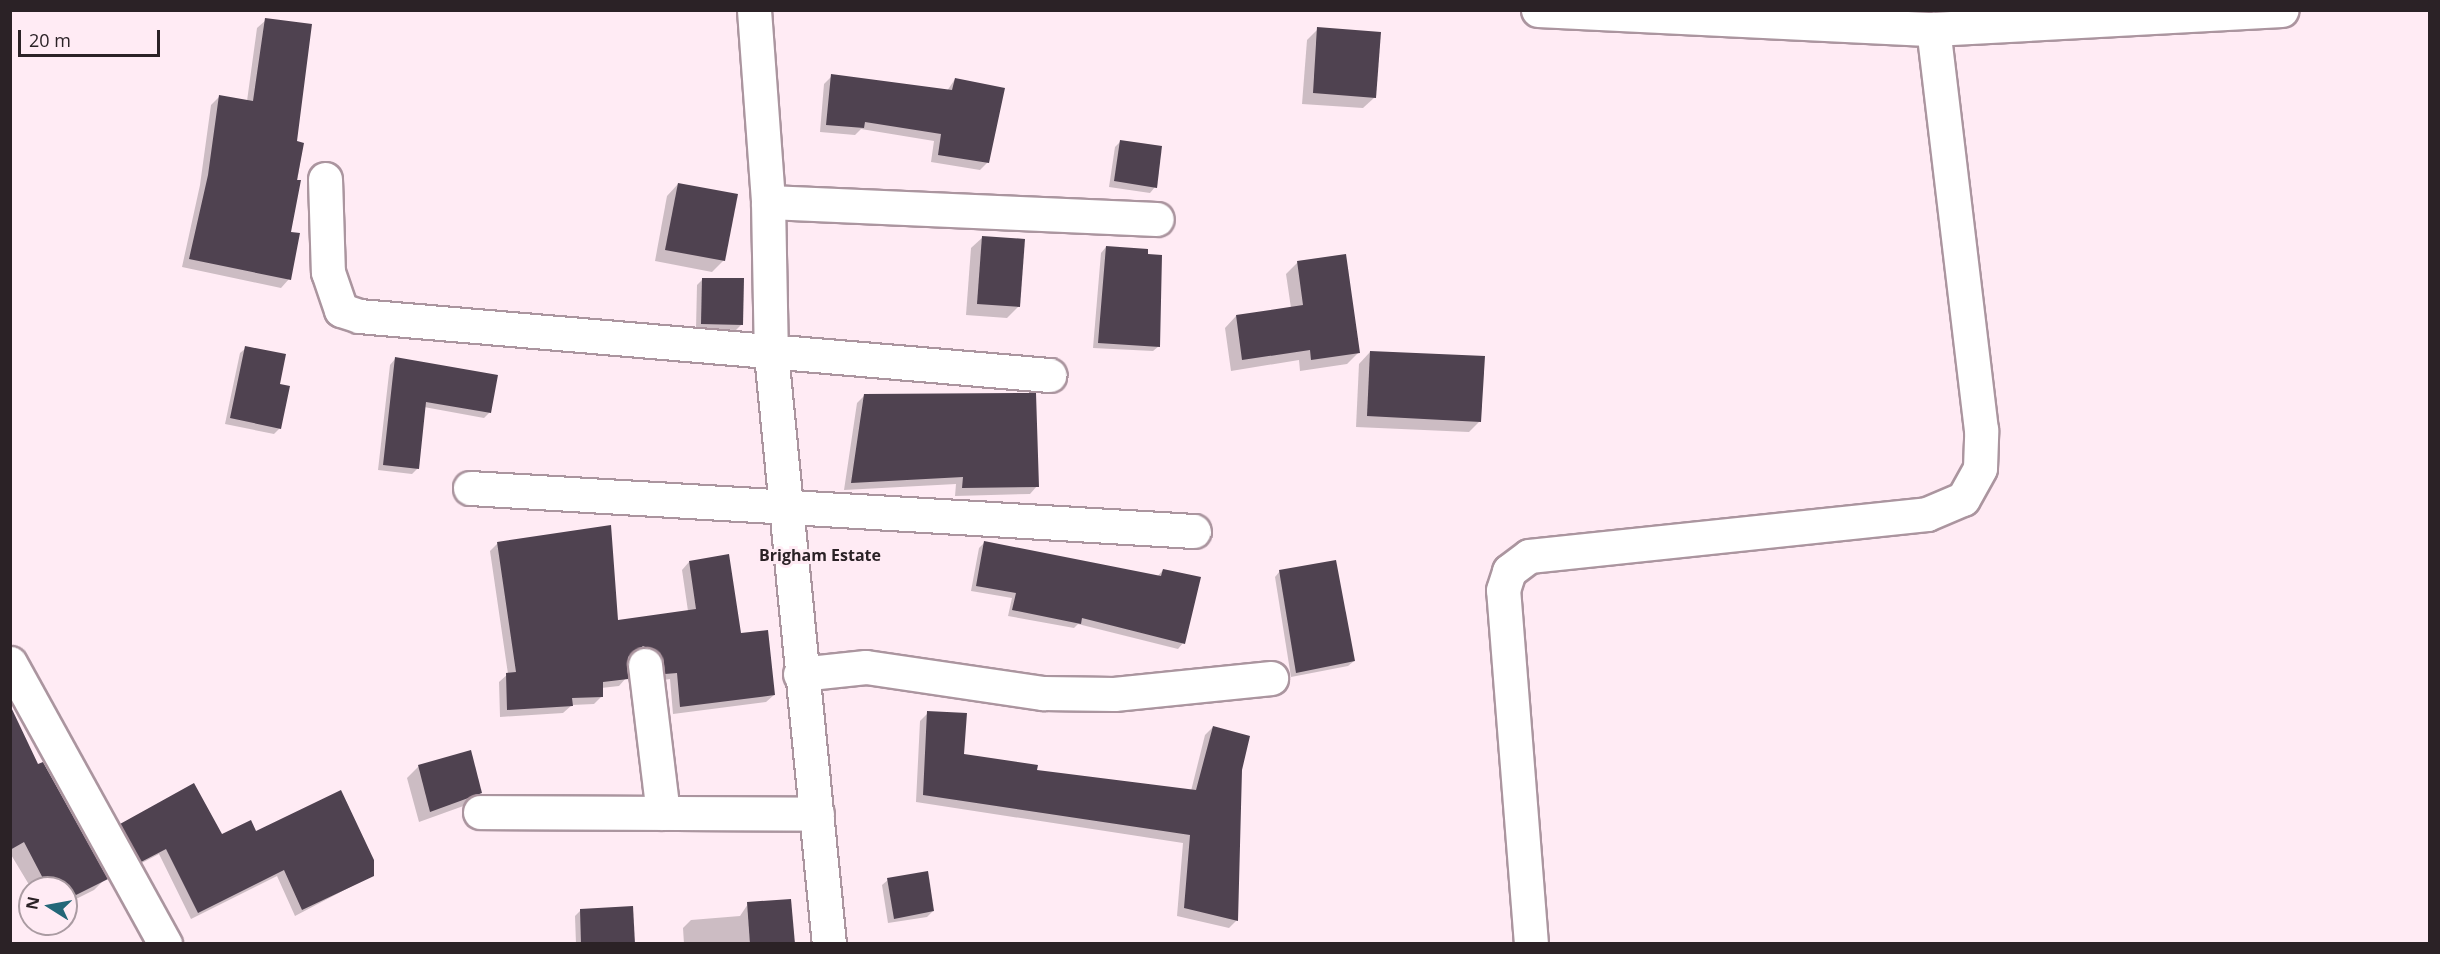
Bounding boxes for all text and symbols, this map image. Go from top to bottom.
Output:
scale bar [21,18,164,56]
text: 20 m [29,28,71,52]
district label: Brigham Estate [759,545,881,565]
north arrow [18,876,78,936]
text: N [20,894,44,911]

